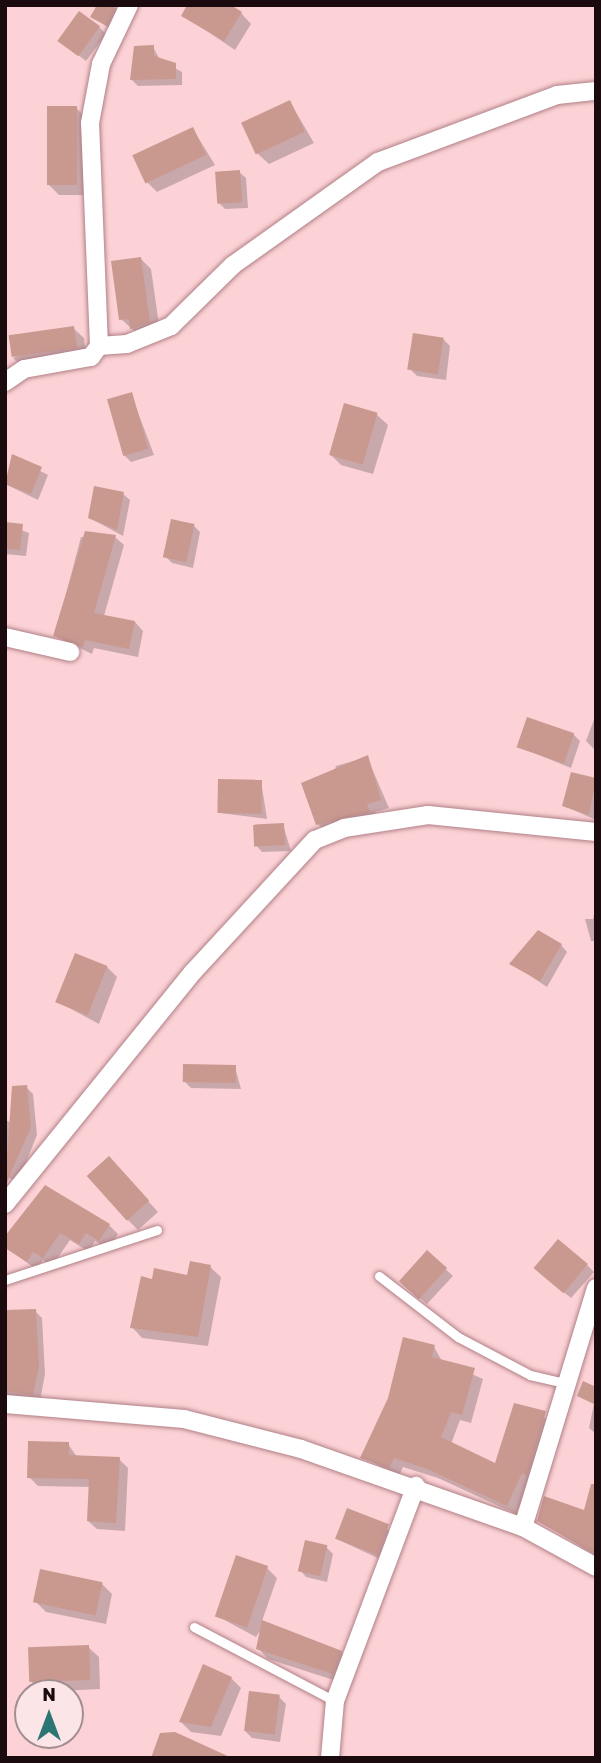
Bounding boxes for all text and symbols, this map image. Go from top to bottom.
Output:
north arrow [14,1679,84,1749]
text: N [42,1683,56,1706]

